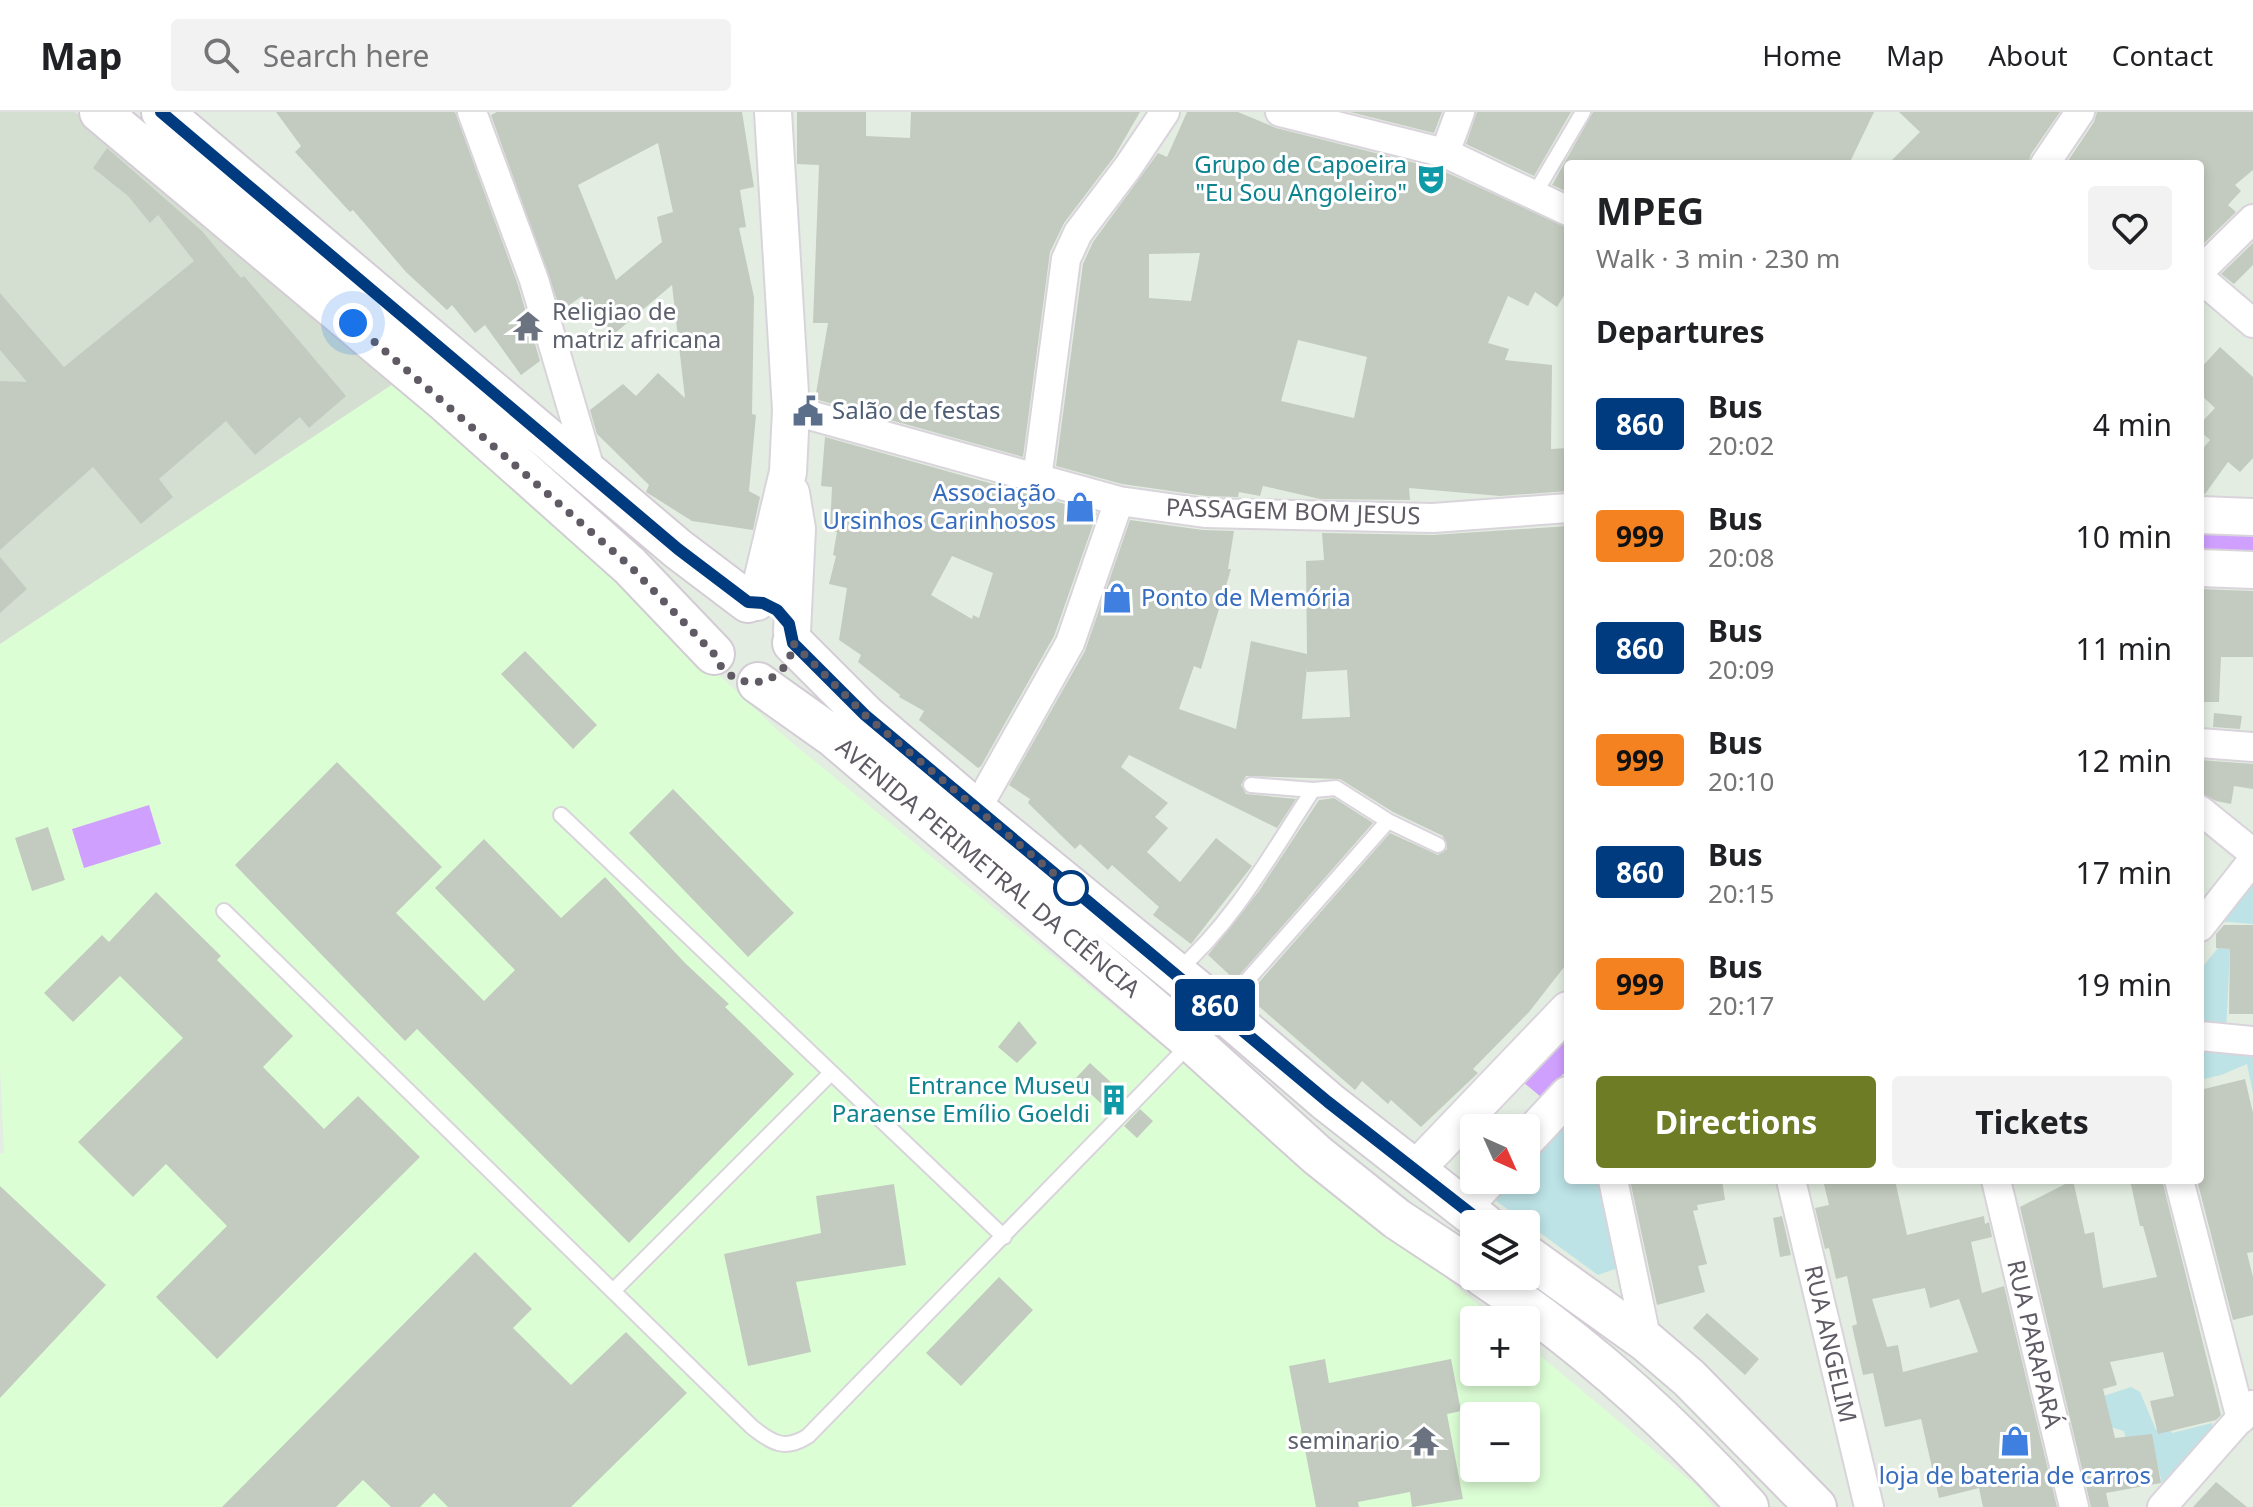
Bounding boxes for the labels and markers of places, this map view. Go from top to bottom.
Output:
place label: Grupo de Capoeira "Eu Sou Angoleiro" [1194,147,1407,208]
theatre icon: Grupo de Capoeira "Eu Sou Angoleiro" [1414,162,1448,196]
place label: Religiao de matriz africana [552,294,721,355]
temple icon: Religiao de matriz africana [511,309,545,343]
place label: Salão de festas [832,393,1001,426]
public building icon: Salão de festas [791,394,825,428]
place label: Associação Ursinhos Carinhosos [823,475,1056,536]
shop icon: Associação Ursinhos Carinhosos [1063,490,1097,524]
place label: Ponto de Memória [1141,580,1351,613]
shop icon: Ponto de Memória [1100,581,1134,615]
unlabelled marker [1054,871,1088,905]
place label: Entrance Museu Paraense Emílio Goeldi [832,1068,1090,1129]
building icon: Entrance Museu Paraense Emílio Goeldi [1097,1083,1131,1117]
place label: seminario [1287,1423,1400,1456]
temple icon: seminario [1407,1424,1441,1458]
shop icon: loja de bateria de carros [1998,1424,2032,1458]
place label: loja de bateria de carros [1879,1458,2151,1491]

